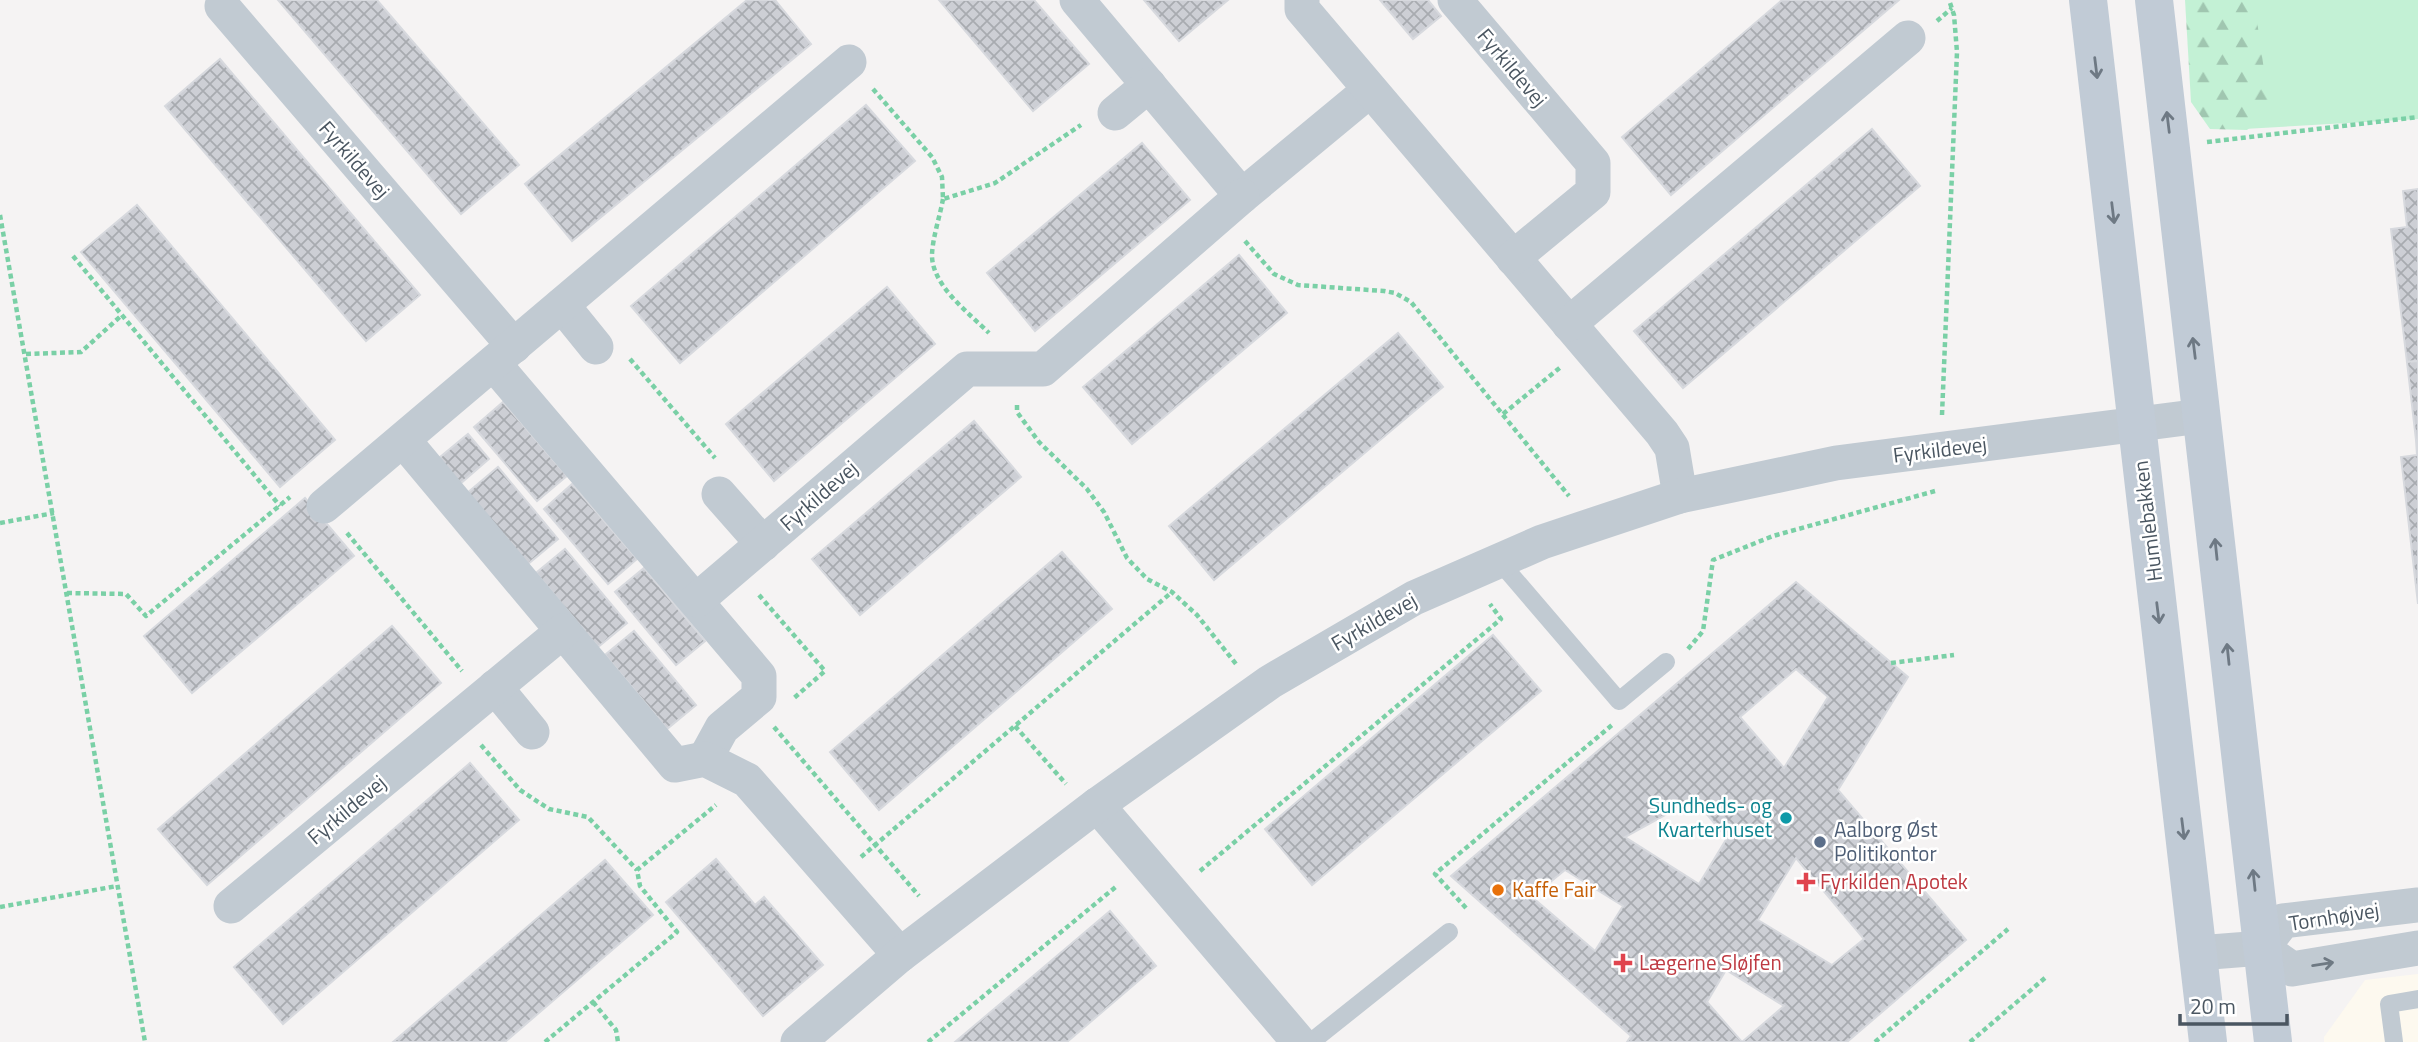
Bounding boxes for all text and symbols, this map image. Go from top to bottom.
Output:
street label: Fyrkildevej [1470,21,1555,114]
one-way arrow [2089,56,2102,79]
one-way arrow [2161,111,2174,134]
street label: Fyrkildevej [312,113,398,205]
one-way arrow [2106,202,2119,224]
one-way arrow [2187,337,2200,360]
street label: Fyrkildevej [1891,427,1989,471]
street label: Fyrkildevej [772,452,864,538]
street label: Humlebakken [2124,459,2170,583]
one-way arrow [2210,538,2223,560]
street label: Fyrkildevej [1325,584,1422,659]
one-way arrow [2152,601,2165,624]
one-way arrow [2222,643,2235,666]
street label: Fyrkildevej [300,767,393,852]
place label: Sundheds- og Kvarterhuset [1649,789,1773,845]
marker: Sundheds- og Kvarterhuset [1778,810,1794,826]
place label: Aalborg Øst Politikontor [1834,813,1938,869]
one-way arrow [2177,817,2190,840]
marker: Aalborg Øst Politikontor [1812,834,1828,850]
place label: Fyrkilden Apotek [1820,865,1968,897]
one-way arrow [2247,869,2260,892]
place label: Kaffe Fair [1512,873,1596,905]
marker: Fyrkilden Apotek [1798,874,1814,890]
marker: Kaffe Fair [1490,882,1506,898]
street label: Tornhøjvej [2286,893,2381,939]
place label: Lægerne Sløjfen [1639,946,1782,978]
marker: Lægerne Sløjfen [1613,953,1633,973]
one-way arrow [2311,957,2334,970]
scale bar [2180,982,2287,1026]
text: 20 m [2190,990,2236,1022]

